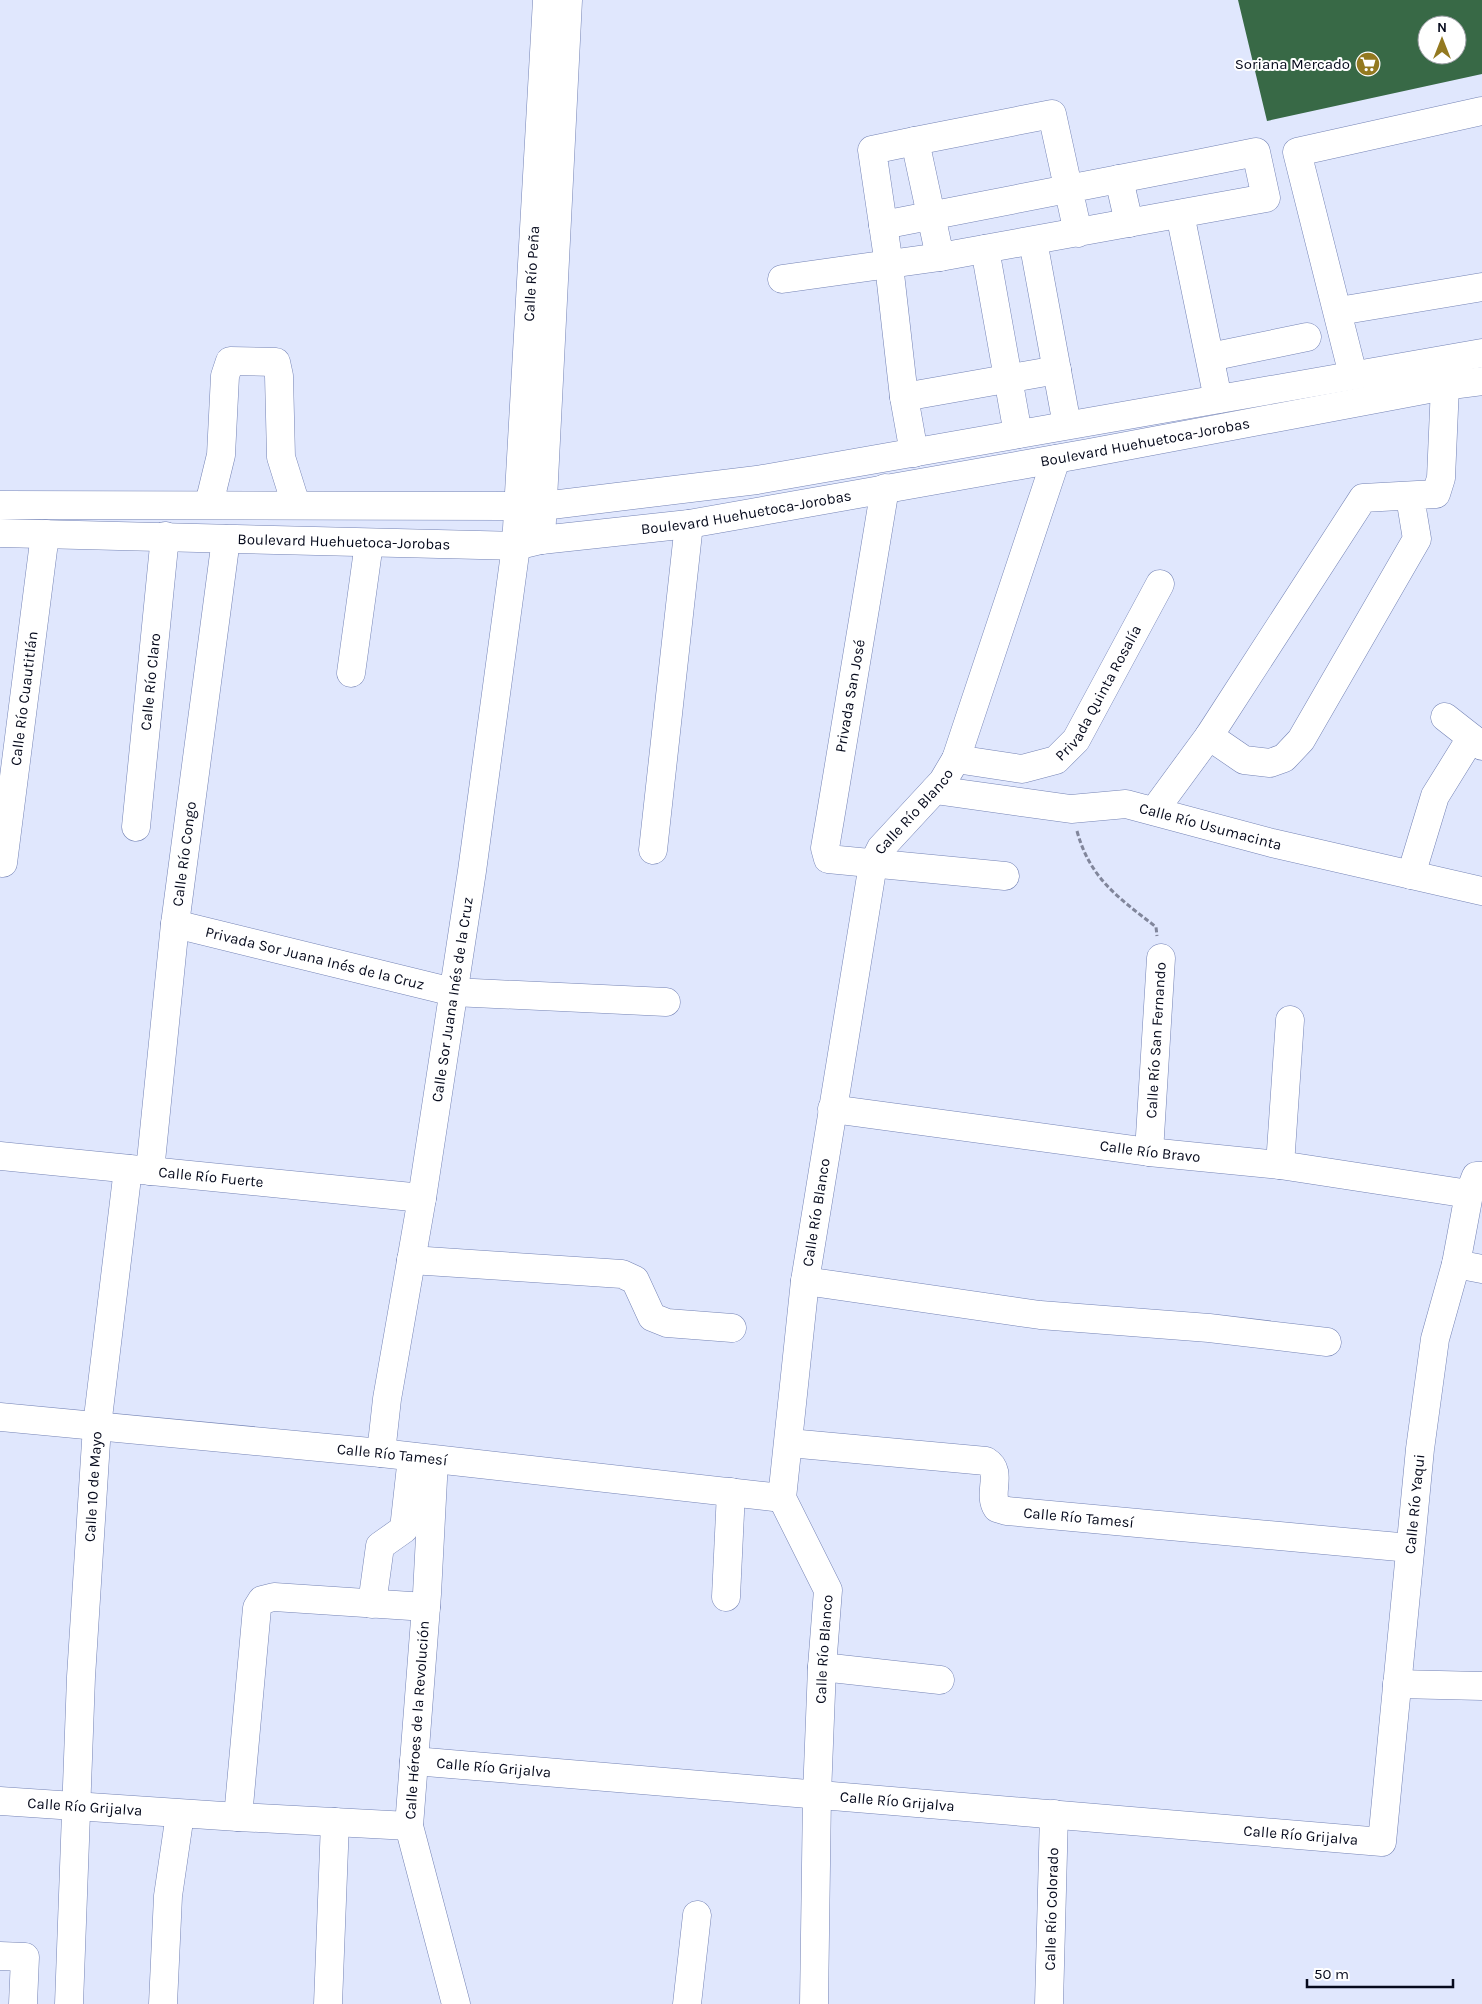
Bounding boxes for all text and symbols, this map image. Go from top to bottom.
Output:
north arrow [1417,15,1467,65]
text: N [1437,19,1447,36]
supermarket icon: Soriana Mercado [1355,51,1381,77]
place label: Soriana Mercado [1235,55,1350,73]
street label: Calle Río Peña [520,225,543,322]
street label: Boulevard Huehuetoca-Jorobas [1039,414,1251,471]
street label: Boulevard Huehuetoca-Jorobas [640,486,853,538]
street label: Boulevard Huehuetoca-Jorobas [237,530,451,553]
street label: Privada Quinta Rosalía [1051,622,1145,765]
street label: Calle Río Cuautitlán [7,630,42,767]
street label: Calle Río Claro [137,632,164,731]
street label: Privada San José [831,638,869,754]
street label: Calle Río Blanco [870,766,957,857]
street label: Calle Río Usumacinta [1137,799,1284,854]
street label: Calle Río Congo [168,800,200,907]
street label: Calle Sor Juana Inés de la Cruz [428,896,477,1103]
street label: Privada Sor Juana Inés de la Cruz [204,923,426,994]
street label: Calle Río San Fernando [1142,961,1170,1119]
street label: Calle Río Bravo [1099,1136,1201,1166]
street label: Calle Río Blanco [799,1157,834,1268]
street label: Calle Río Fuerte [157,1163,264,1191]
street label: Calle 10 de Mayo [81,1431,106,1543]
street label: Calle Río Tamesí [336,1440,449,1469]
street label: Calle Río Yaqui [1401,1453,1428,1555]
street label: Calle Río Tamesí [1023,1504,1135,1532]
street label: Calle Río Blanco [812,1594,837,1704]
street label: Calle Héroes de la Revolución [401,1620,433,1820]
street label: Calle Río Grijalva [436,1754,552,1781]
street label: Calle Río Grijalva [839,1788,955,1815]
street label: Calle Río Grijalva [27,1794,143,1820]
street label: Calle Río Grijalva [1243,1821,1359,1849]
street label: Calle Río Colorado [1041,1847,1062,1971]
scale bar [1307,1956,1453,1988]
text: 50 m [1314,1965,1349,1983]

